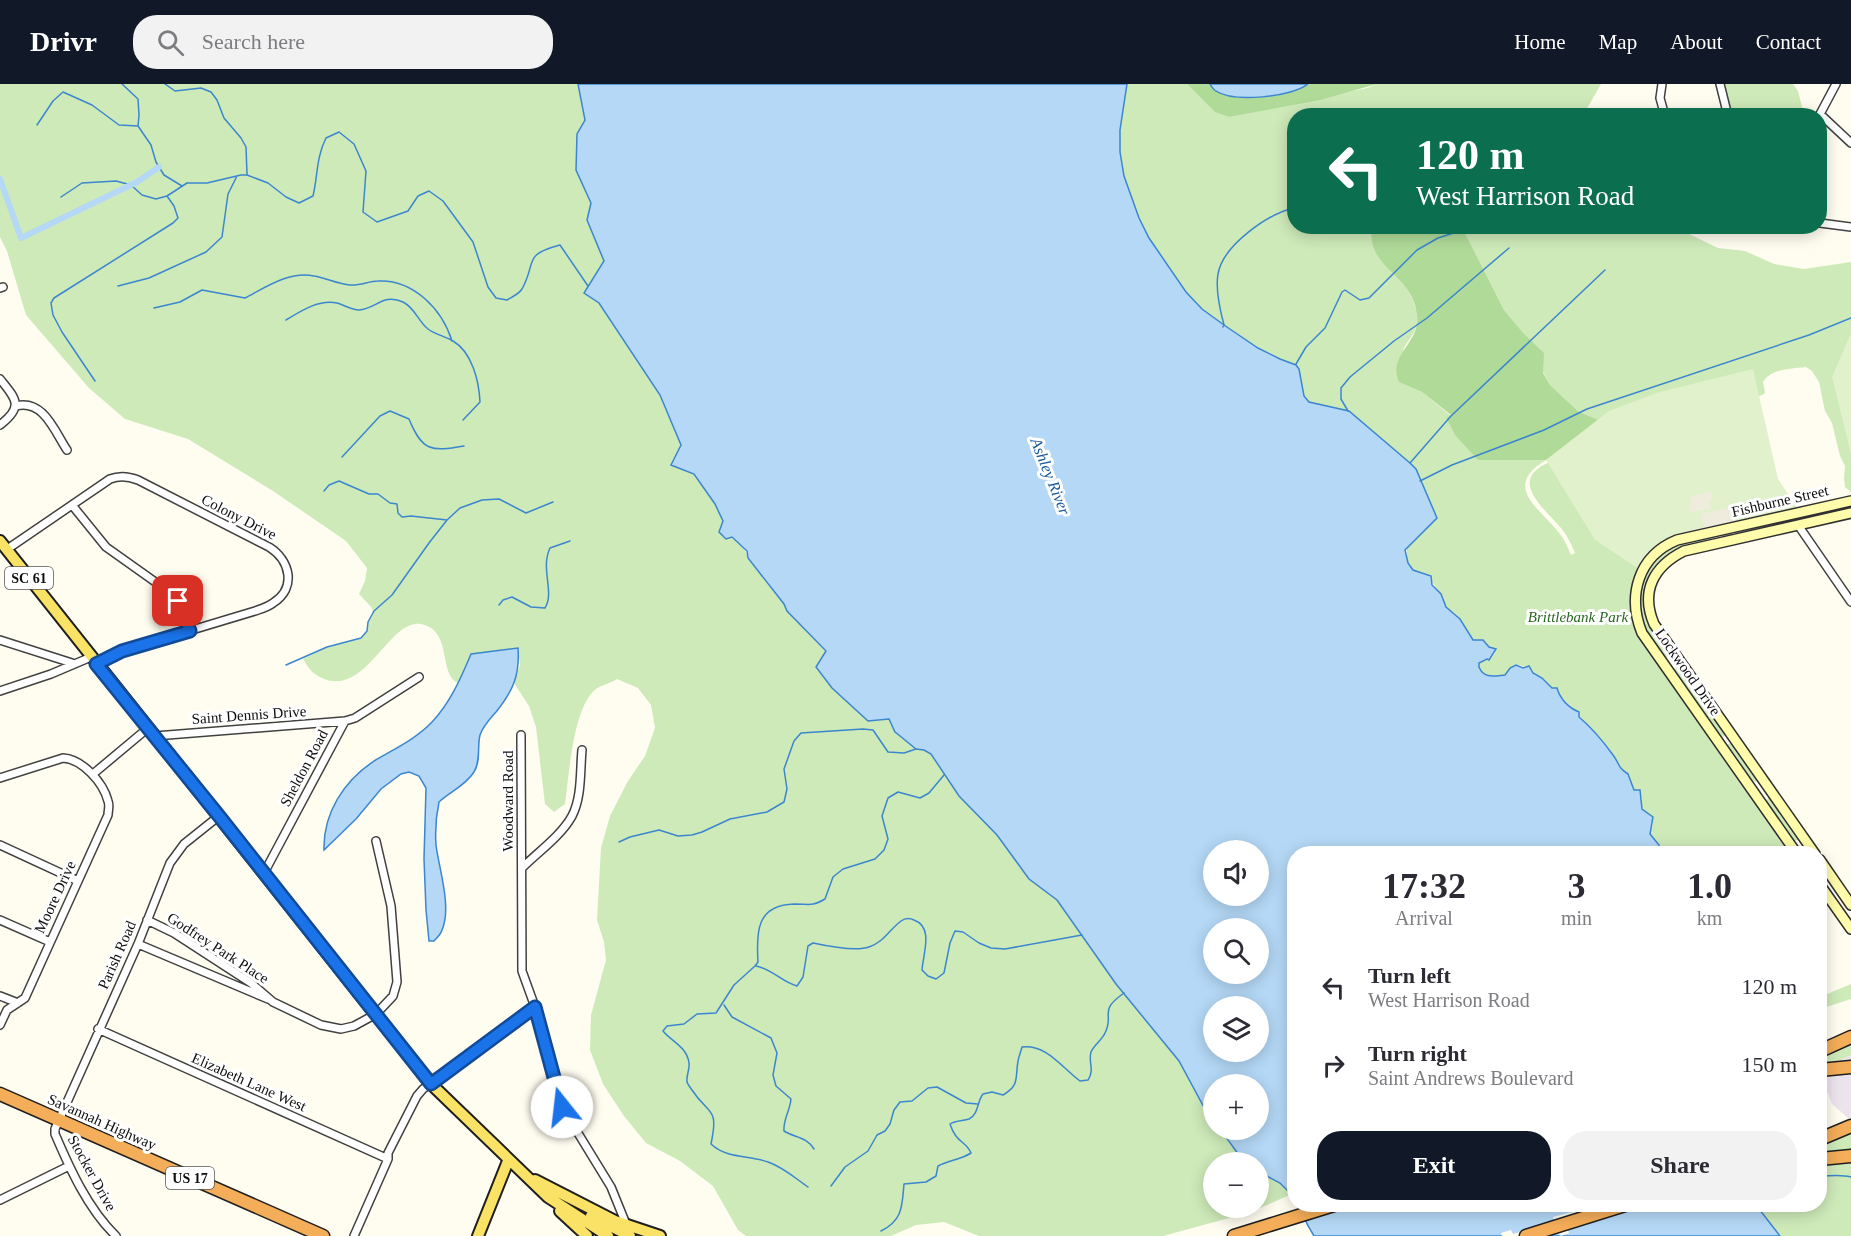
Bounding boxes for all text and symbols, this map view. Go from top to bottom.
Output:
search box [133,15,553,69]
text: Drivr [30,26,97,57]
icon: search [154,26,187,59]
text: Search here [202,29,305,54]
text: Home [1514,30,1566,54]
text: Map [1599,30,1637,54]
text: About [1670,30,1723,54]
text: Contact [1756,30,1821,54]
icon: left [1317,132,1395,210]
text: 120 m [1416,132,1525,178]
text: West Harrison Road [1416,181,1634,211]
water label: Ashley River [1026,434,1074,518]
street label: Fishburne Street [1730,482,1831,520]
street label: Colony Drive [199,491,280,543]
road number: SC 61 [5,567,53,589]
pin [152,575,203,626]
icon: arrive [161,584,194,617]
park label: Brittlebank Park [1528,609,1629,625]
street label: Lockwood Drive [1652,626,1724,719]
street label: Saint Dennis Drive [191,703,307,727]
street label: Sheldon Road [277,726,331,809]
street label: Woodward Road [500,750,516,851]
map controls [1203,840,1269,1218]
button: sound [1203,840,1269,906]
street label: Moore Drive [31,858,79,936]
text: 17:32 [1382,866,1466,906]
text: 3 [1568,866,1586,906]
text: 1.0 [1687,866,1732,906]
text: Arrival [1395,907,1453,929]
text: min [1561,907,1592,929]
text: km [1697,907,1722,929]
street label: Godfrey Park Place [164,909,272,987]
street label: Parish Road [95,918,139,992]
button: search [1203,918,1269,984]
text: Turn left [1368,963,1451,988]
icon: left [1317,971,1350,1004]
text: 120 m [1741,974,1797,999]
text: West Harrison Road [1368,989,1530,1011]
button: layers [1203,996,1269,1062]
text: Turn right [1368,1041,1467,1066]
icon: right [1317,1049,1350,1082]
street label: Elizabeth Lane West [189,1050,309,1115]
text: 150 m [1741,1052,1797,1077]
text: Saint Andrews Boulevard [1368,1067,1574,1089]
button: + [1203,1074,1269,1140]
position arrow [530,1075,594,1139]
street label: Savannah Highway [45,1091,159,1153]
button: Exit [1317,1131,1551,1200]
button: Share [1563,1131,1797,1200]
street label: Stocker Drive [65,1133,119,1214]
button: − [1203,1152,1269,1218]
road number: US 17 [166,1167,214,1189]

